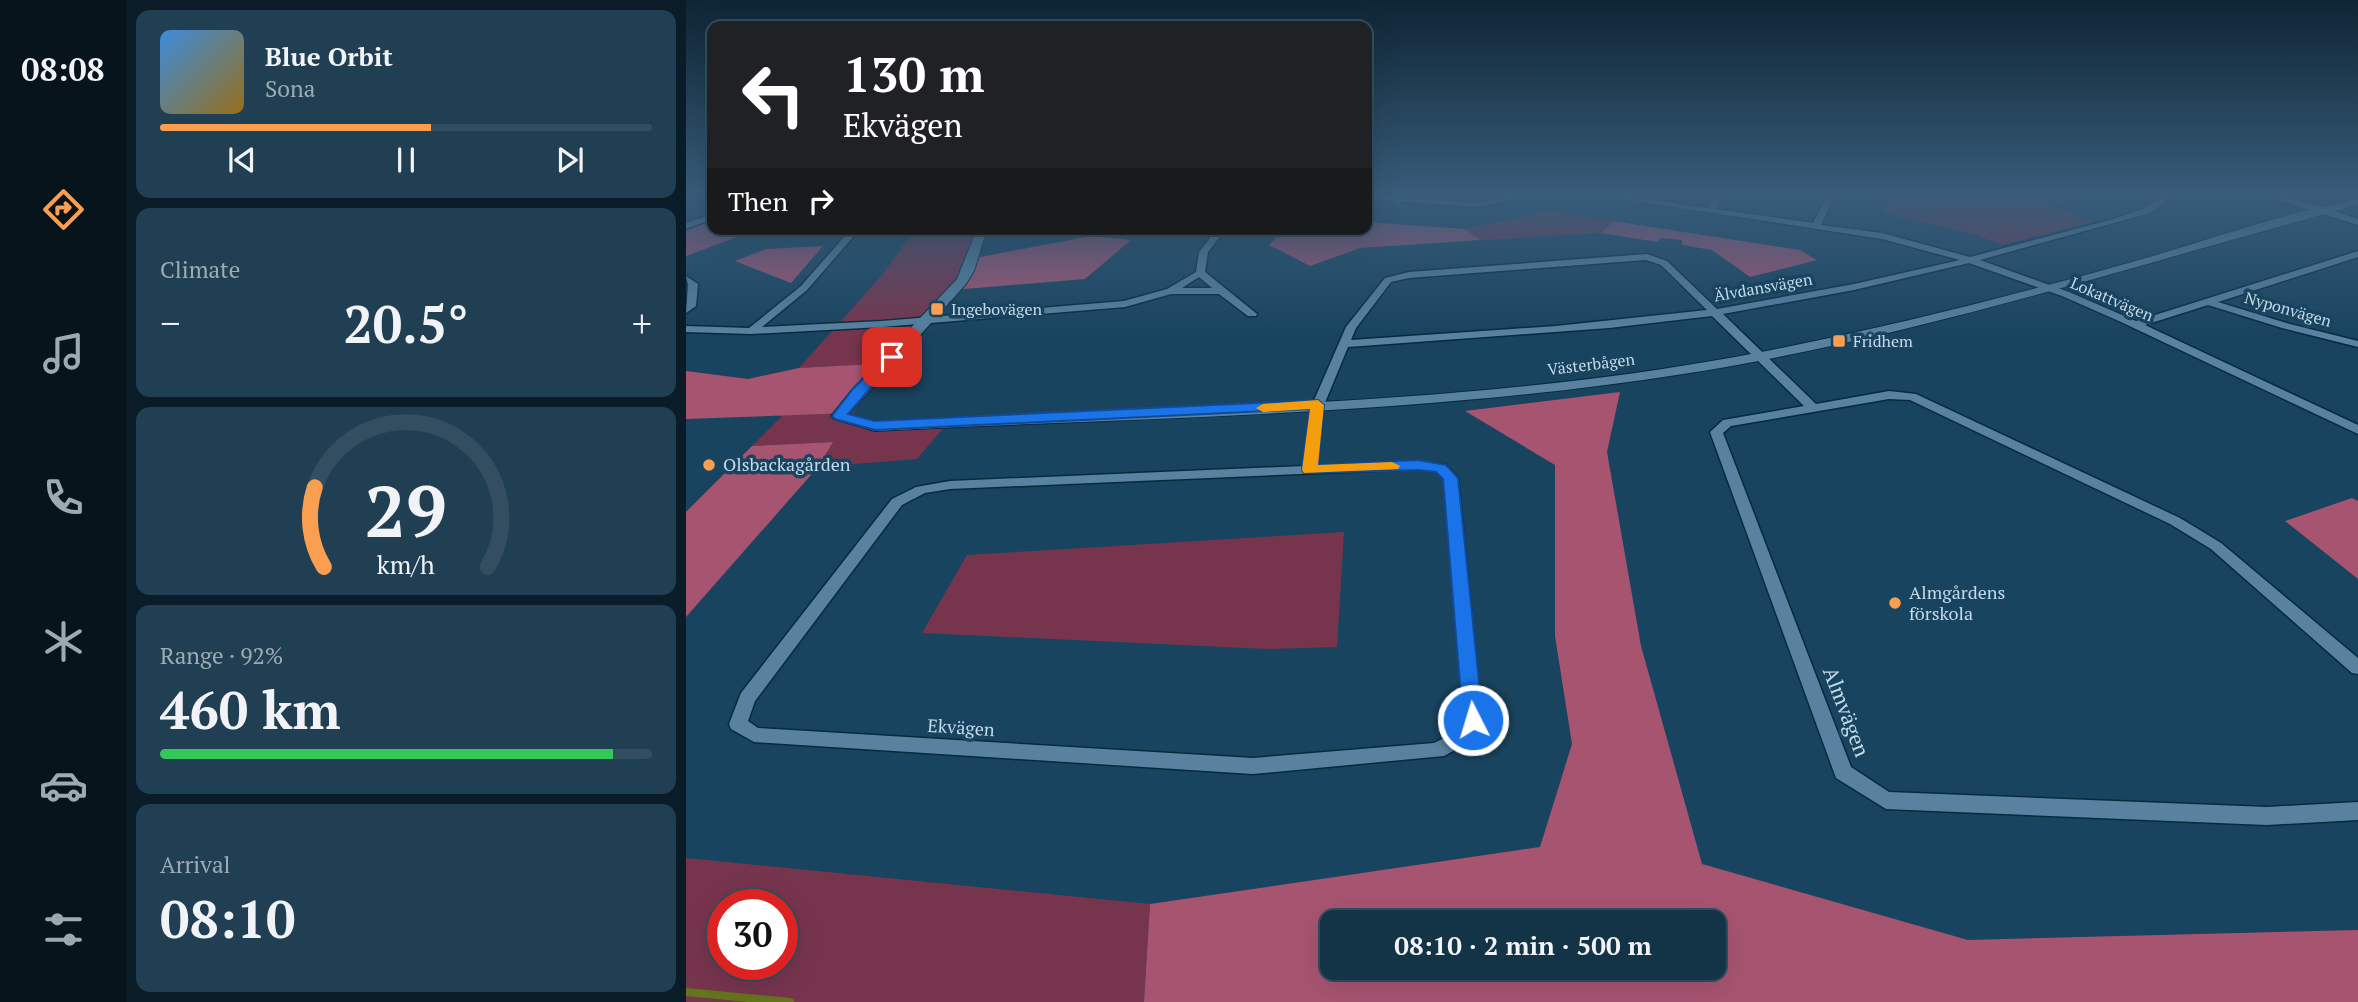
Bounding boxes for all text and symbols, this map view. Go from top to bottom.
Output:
text: Blue Orbit [265,39,393,73]
text: 130 m [843,41,985,106]
text: 08:08 [21,48,105,90]
icon: left [728,49,819,140]
text: Sona [265,73,315,104]
text: Ekvägen [843,104,962,146]
icon: previous [223,141,261,179]
icon: pause [387,141,425,179]
icon: next [551,141,589,179]
icon: right [802,182,840,220]
text: Then [728,184,788,218]
icon: directions [39,185,88,234]
text: Climate [160,254,240,285]
street label: Älvdansvägen [1712,267,1814,306]
street label: Lokattvägen [2067,272,2157,327]
street label: Nyponvägen [2242,286,2334,332]
text: 20.5° [343,289,469,358]
text: − [160,298,180,348]
text: + [632,298,652,348]
place label: Ingebovägen [951,298,1043,320]
marker: Ingebovägen [929,301,945,317]
pin [862,327,922,387]
icon: music [39,329,88,378]
place label: Fridhem [1853,330,1913,352]
marker: Fridhem [1831,333,1847,349]
icon: arrive [873,338,911,376]
street label: Västerbågen [1546,348,1637,380]
place label: Olsbackagården [723,452,851,476]
marker: Olsbackagården [701,457,717,473]
text: 29 [365,461,447,558]
icon: phone [39,473,88,522]
text: km/h [377,548,435,581]
place label: Almgårdens förskola [1909,580,2005,625]
marker: Almgårdens förskola [1887,595,1903,611]
icon: climate [39,617,88,666]
text: Range · 92% [160,640,283,671]
street label: Almvägen [1817,663,1877,761]
text: 460 km [160,675,341,744]
position arrow [1436,683,1510,757]
street label: Ekvägen [927,713,996,741]
icon: car [39,761,88,810]
text: Arrival [160,849,231,880]
text: 08:10 [160,884,295,953]
speed limit sign: 30 [707,889,798,980]
icon: filters [39,905,88,954]
text: 08:10 · 2 min · 500 m [1394,928,1652,962]

